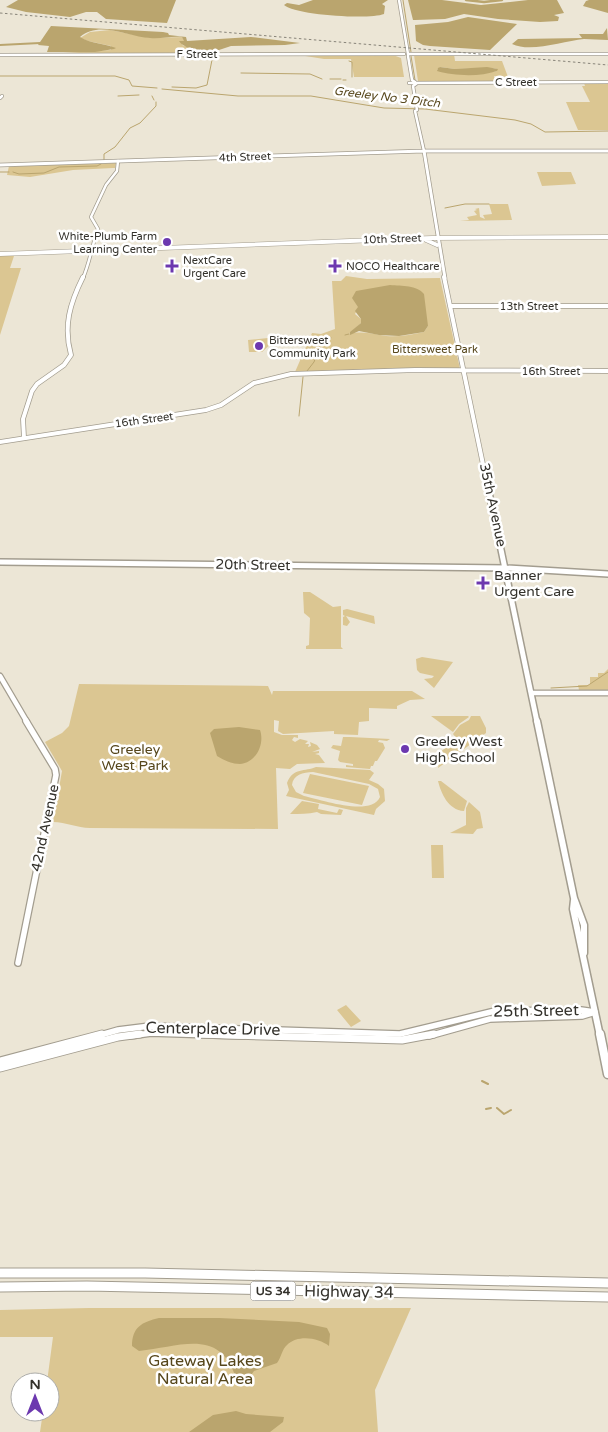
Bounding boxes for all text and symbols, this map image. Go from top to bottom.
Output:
street label: F Street [177,48,218,61]
street label: C Street [495,76,537,89]
water label: Greeley No 3 Ditch [333,84,442,111]
street label: 4th Street [219,150,271,164]
place label: White-Plumb Farm Learning Center [59,230,158,256]
street label: 10th Street [362,231,422,247]
marker: White-Plumb Farm Learning Center [161,236,173,248]
place label: NextCare Urgent Care [183,254,246,280]
marker: NextCare Urgent Care [165,259,179,273]
marker: NOCO Healthcare [328,259,342,273]
place label: NOCO Healthcare [346,260,440,273]
street label: 13th Street [499,300,559,313]
place label: Bittersweet Community Park [269,334,356,360]
marker: Bittersweet Community Park [253,340,265,352]
park label: Bittersweet Park [392,343,478,356]
street label: 16th Street [521,365,581,378]
street label: 16th Street [114,409,174,431]
street label: 35th Avenue [476,462,510,549]
street label: 20th Street [215,556,291,574]
place label: Banner Urgent Care [494,567,574,600]
marker: Banner Urgent Care [476,576,490,590]
place label: Greeley West High School [415,733,503,766]
park label: Greeley West Park [101,741,169,774]
marker: Greeley West High School [399,743,411,755]
street label: 42nd Avenue [27,783,63,873]
street label: 25th Street [493,1000,579,1022]
street label: Centerplace Drive [145,1018,281,1040]
street label: Highway 34 [304,1281,394,1303]
road number: US 34 [250,1282,296,1300]
park label: Gateway Lakes Natural Area [148,1351,262,1389]
north arrow [10,1372,60,1422]
text: N [29,1376,41,1393]

